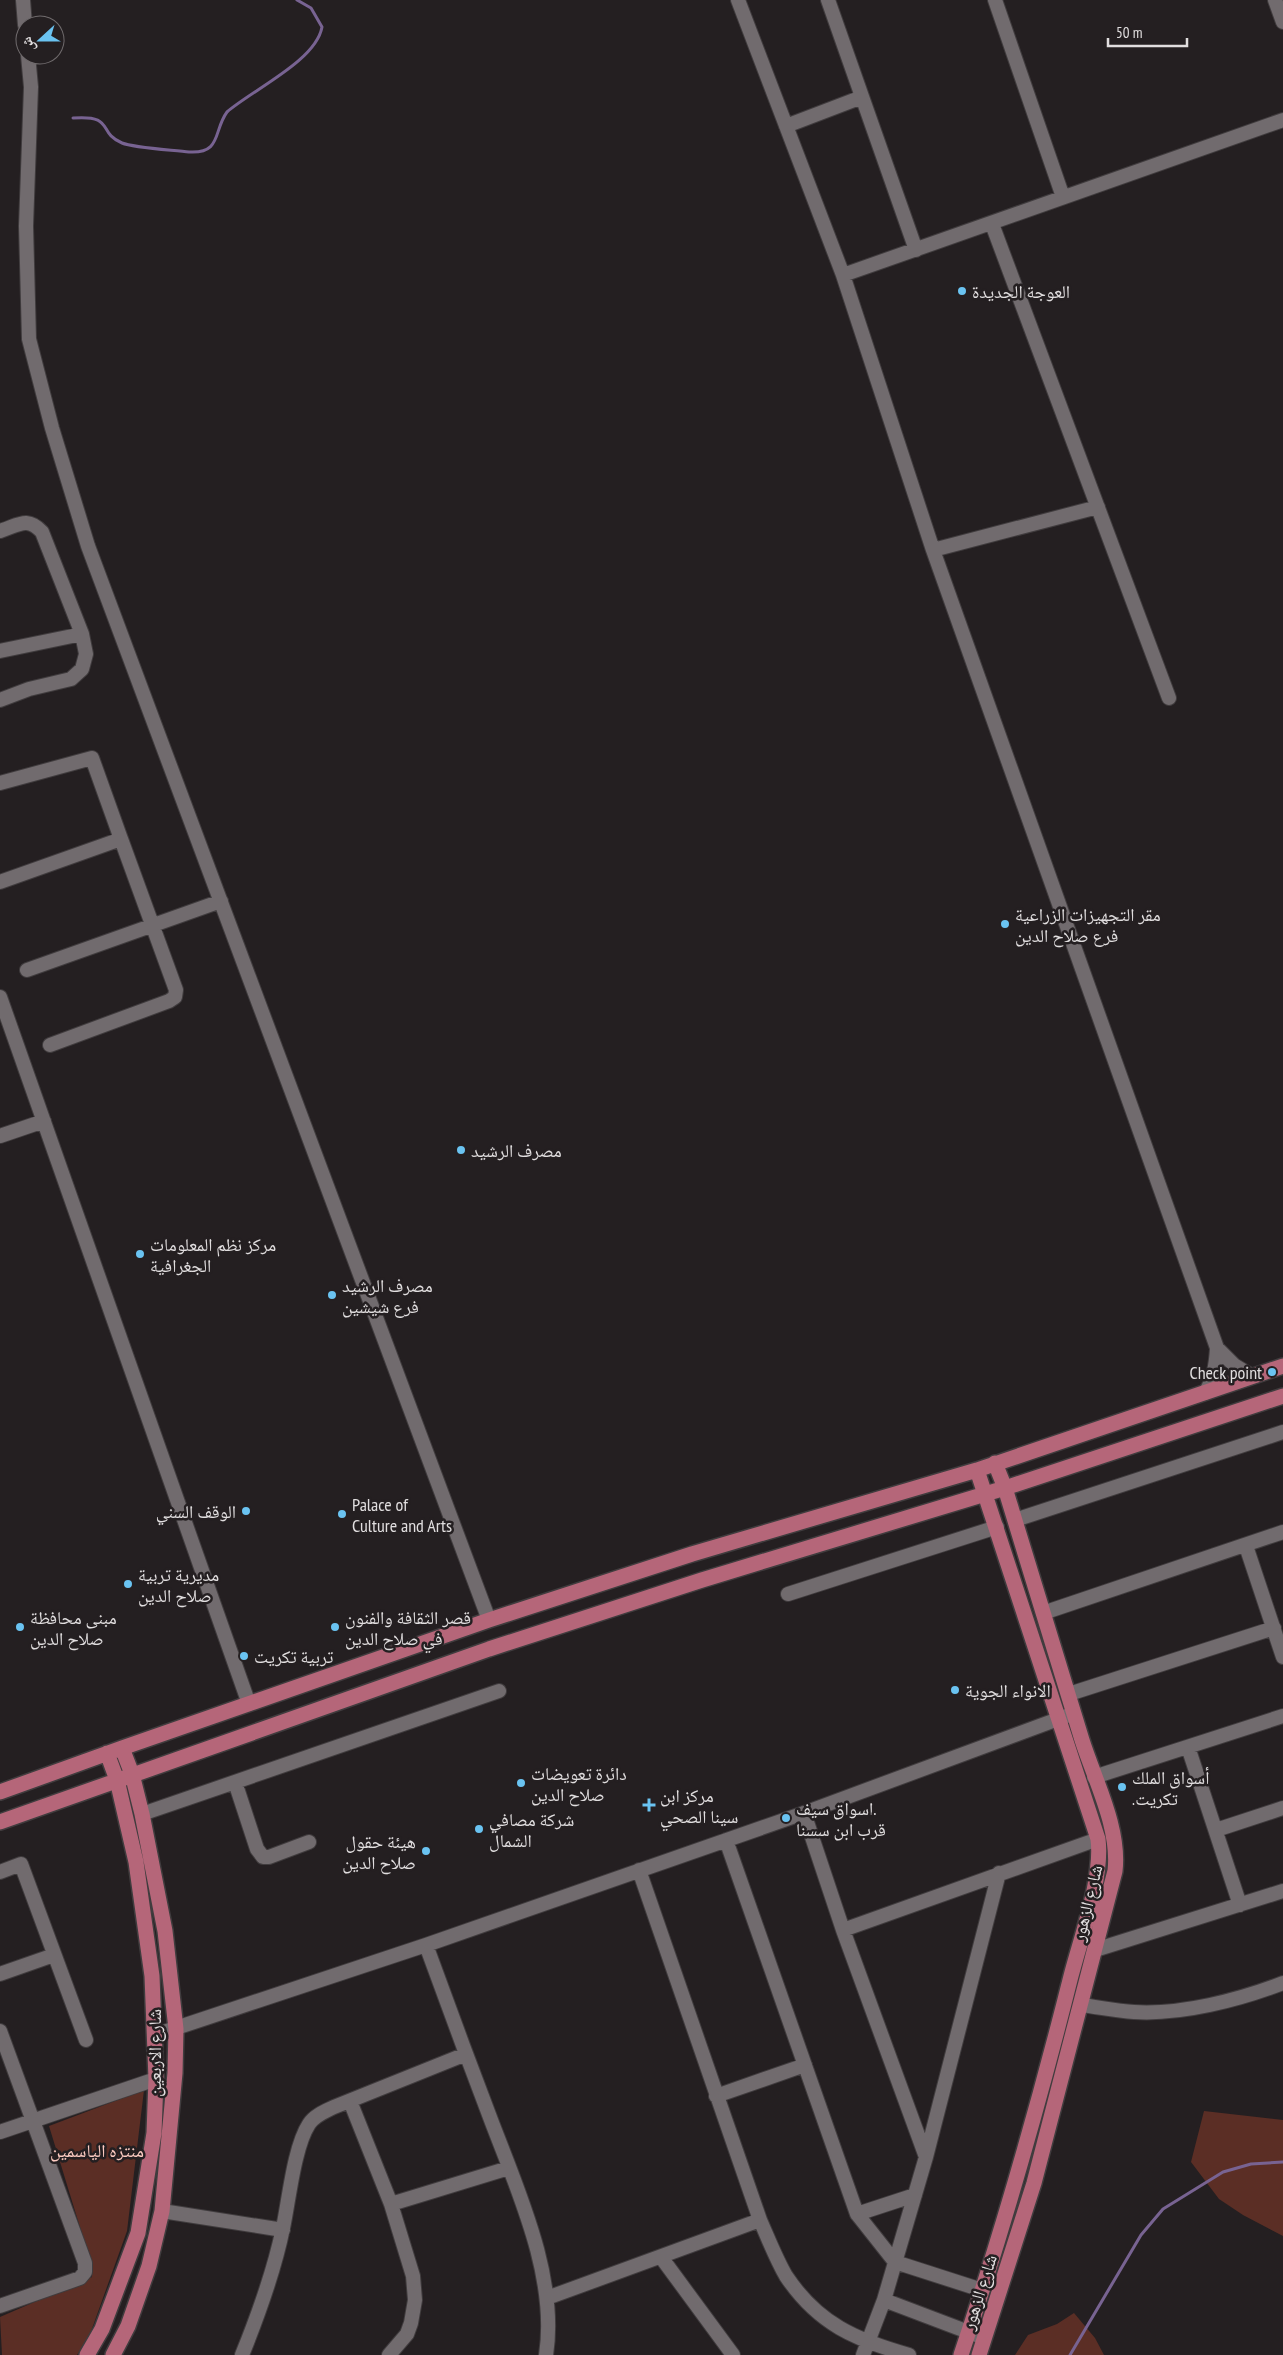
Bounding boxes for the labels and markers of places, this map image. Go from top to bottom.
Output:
place label: العوجة الجديدة [972,280,1070,303]
marker: العوجة الجديدة [956,285,968,297]
place label: مقر التجهيزات الزراعية فرع صلاح الدين [1015,903,1161,948]
marker: مقر التجهيزات الزراعية فرع صلاح الدين [999,918,1011,930]
place label: مصرف الرشيد [471,1139,562,1162]
marker: مصرف الرشيد [455,1144,467,1156]
place label: مركز نظم المعلومات الجغرافية [150,1233,276,1277]
marker: مركز نظم المعلومات الجغرافية [134,1248,146,1260]
place label: مصرف الرشيد فرع شيشين [342,1274,433,1318]
marker: مصرف الرشيد فرع شيشين [326,1289,338,1301]
place label: Check point [1189,1361,1262,1384]
marker: Check point [1266,1366,1278,1378]
place label: Palace of Culture and Arts [352,1493,452,1537]
place label: الوقف السني [156,1500,236,1526]
marker: الوقف السني [240,1505,252,1517]
marker: Palace of Culture and Arts [336,1508,348,1520]
place label: مديرية تربية صلاح الدين [138,1563,219,1608]
marker: مديرية تربية صلاح الدين [122,1578,134,1590]
place label: مبنى محافظة صلاح الدين [30,1606,117,1651]
place label: قصر الثقافة والفنون في صلاح الدين [345,1606,471,1653]
marker: مبنى محافظة صلاح الدين [14,1621,26,1633]
marker: قصر الثقافة والفنون في صلاح الدين [329,1621,341,1633]
place label: تربية تكريت [254,1645,333,1668]
marker: تربية تكريت [238,1650,250,1662]
place label: الانواء الجوية [965,1679,1051,1702]
marker: الانواء الجوية [949,1684,961,1696]
place label: دائرة تعويضات صلاح الدين [531,1762,627,1807]
place label: أسواق الملك .تكريت [1132,1766,1210,1810]
marker: دائرة تعويضات صلاح الدين [515,1777,527,1789]
marker: أسواق الملك .تكريت [1116,1781,1128,1793]
place label: مركز ابن سينا الصحي [660,1784,738,1831]
place label: اسواق سيف. قرب ابن سسنا [796,1797,886,1841]
marker: مركز ابن سينا الصحي [642,1798,656,1812]
place label: شركة مصافي الشمال [489,1808,574,1852]
marker: اسواق سيف. قرب ابن سسنا [780,1812,792,1824]
marker: شركة مصافي الشمال [473,1823,485,1835]
place label: هيئة حقول صلاح الدين [342,1830,416,1875]
marker: هيئة حقول صلاح الدين [420,1845,432,1857]

